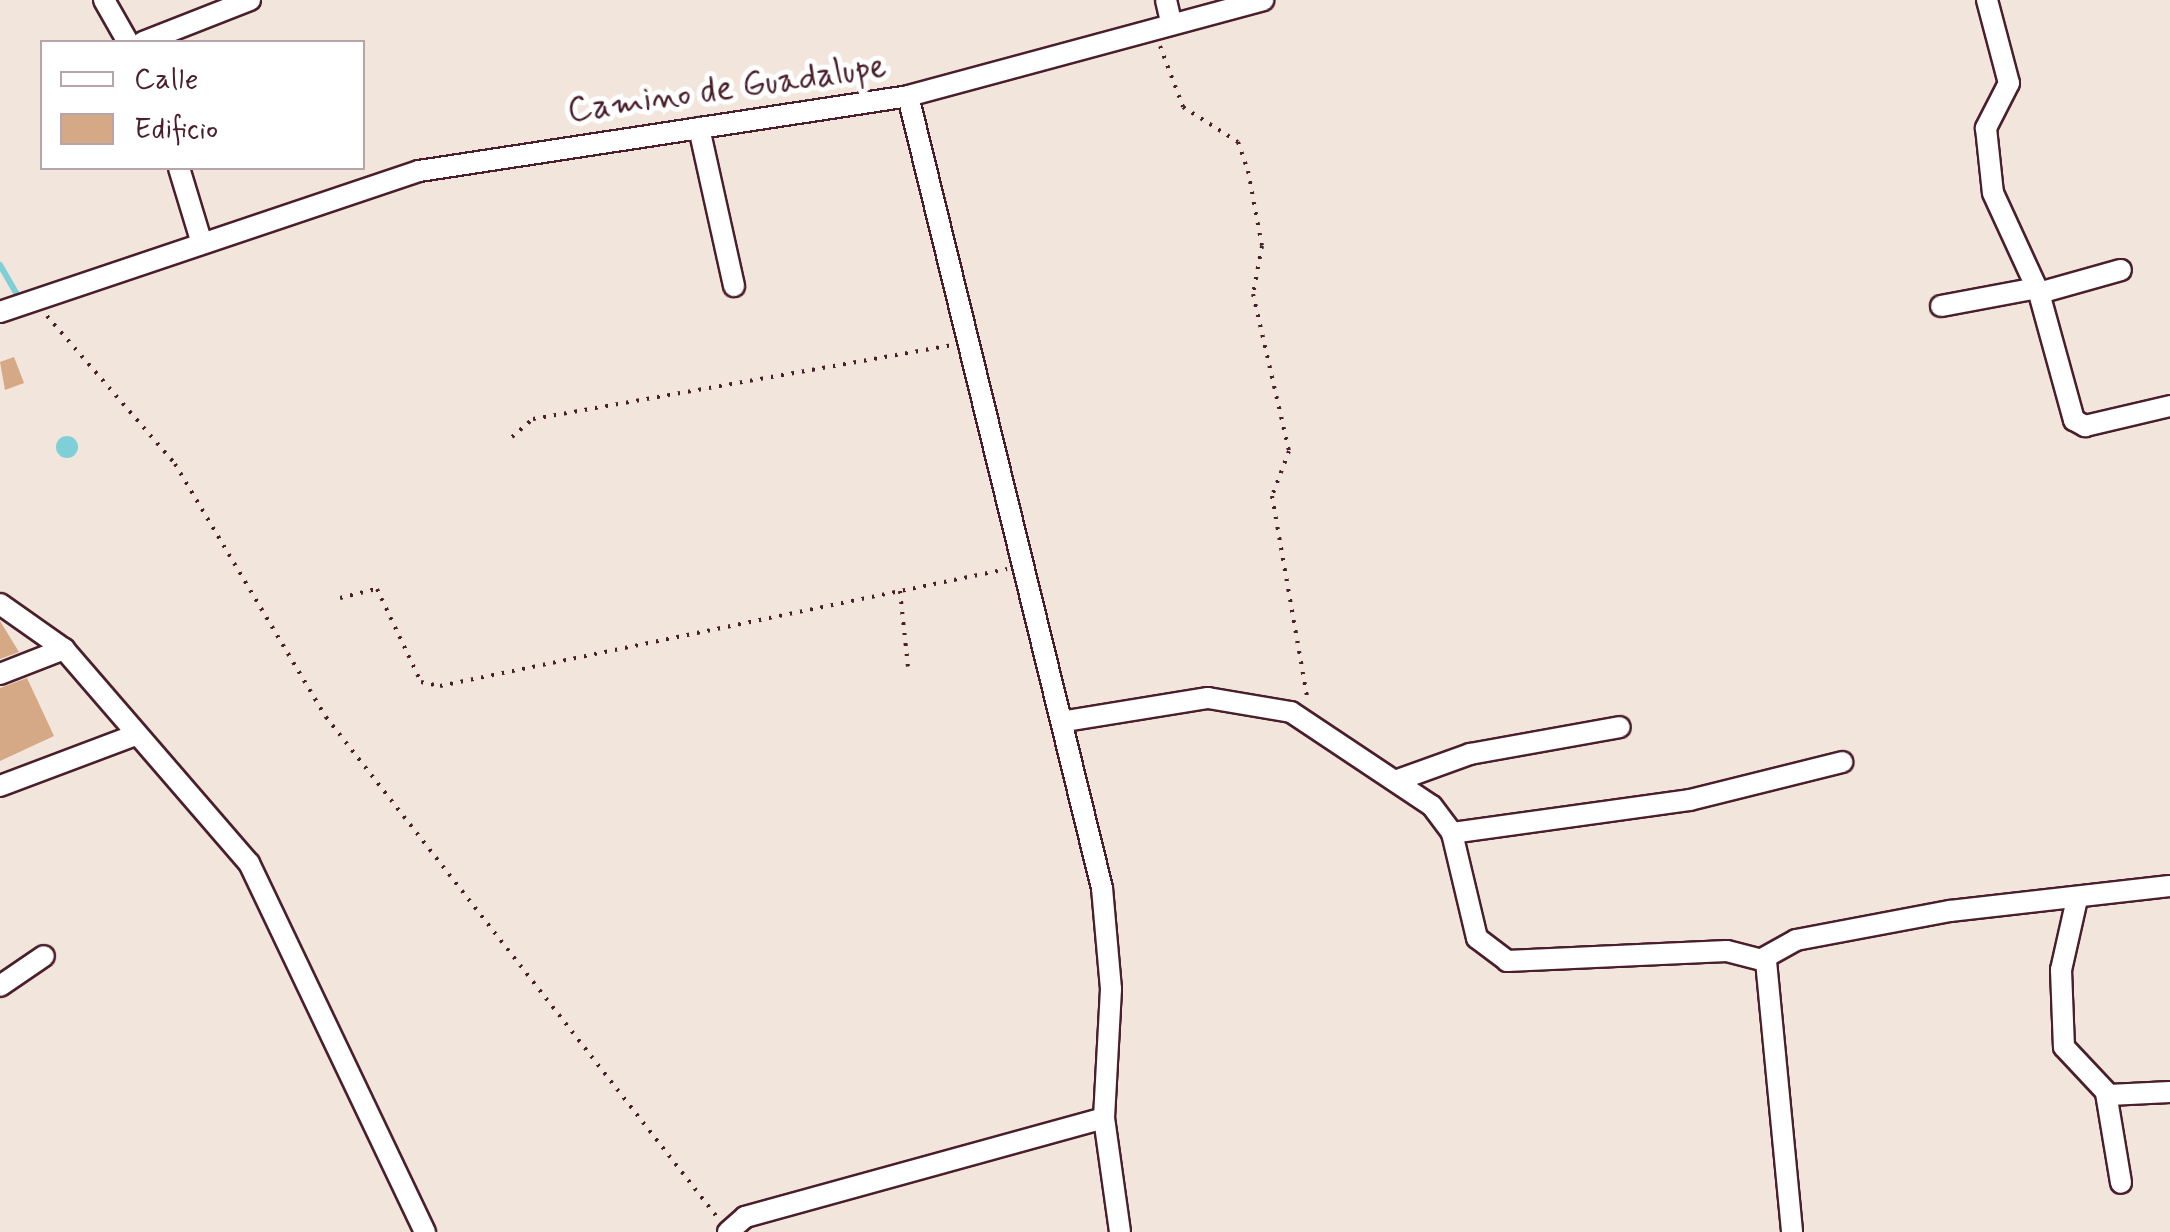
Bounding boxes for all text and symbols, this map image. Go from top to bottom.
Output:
legend [40,40,365,170]
street label: Camino de Guadalupe [564,46,890,132]
text: Calle [134,60,199,99]
text: Edificio [134,110,218,149]

